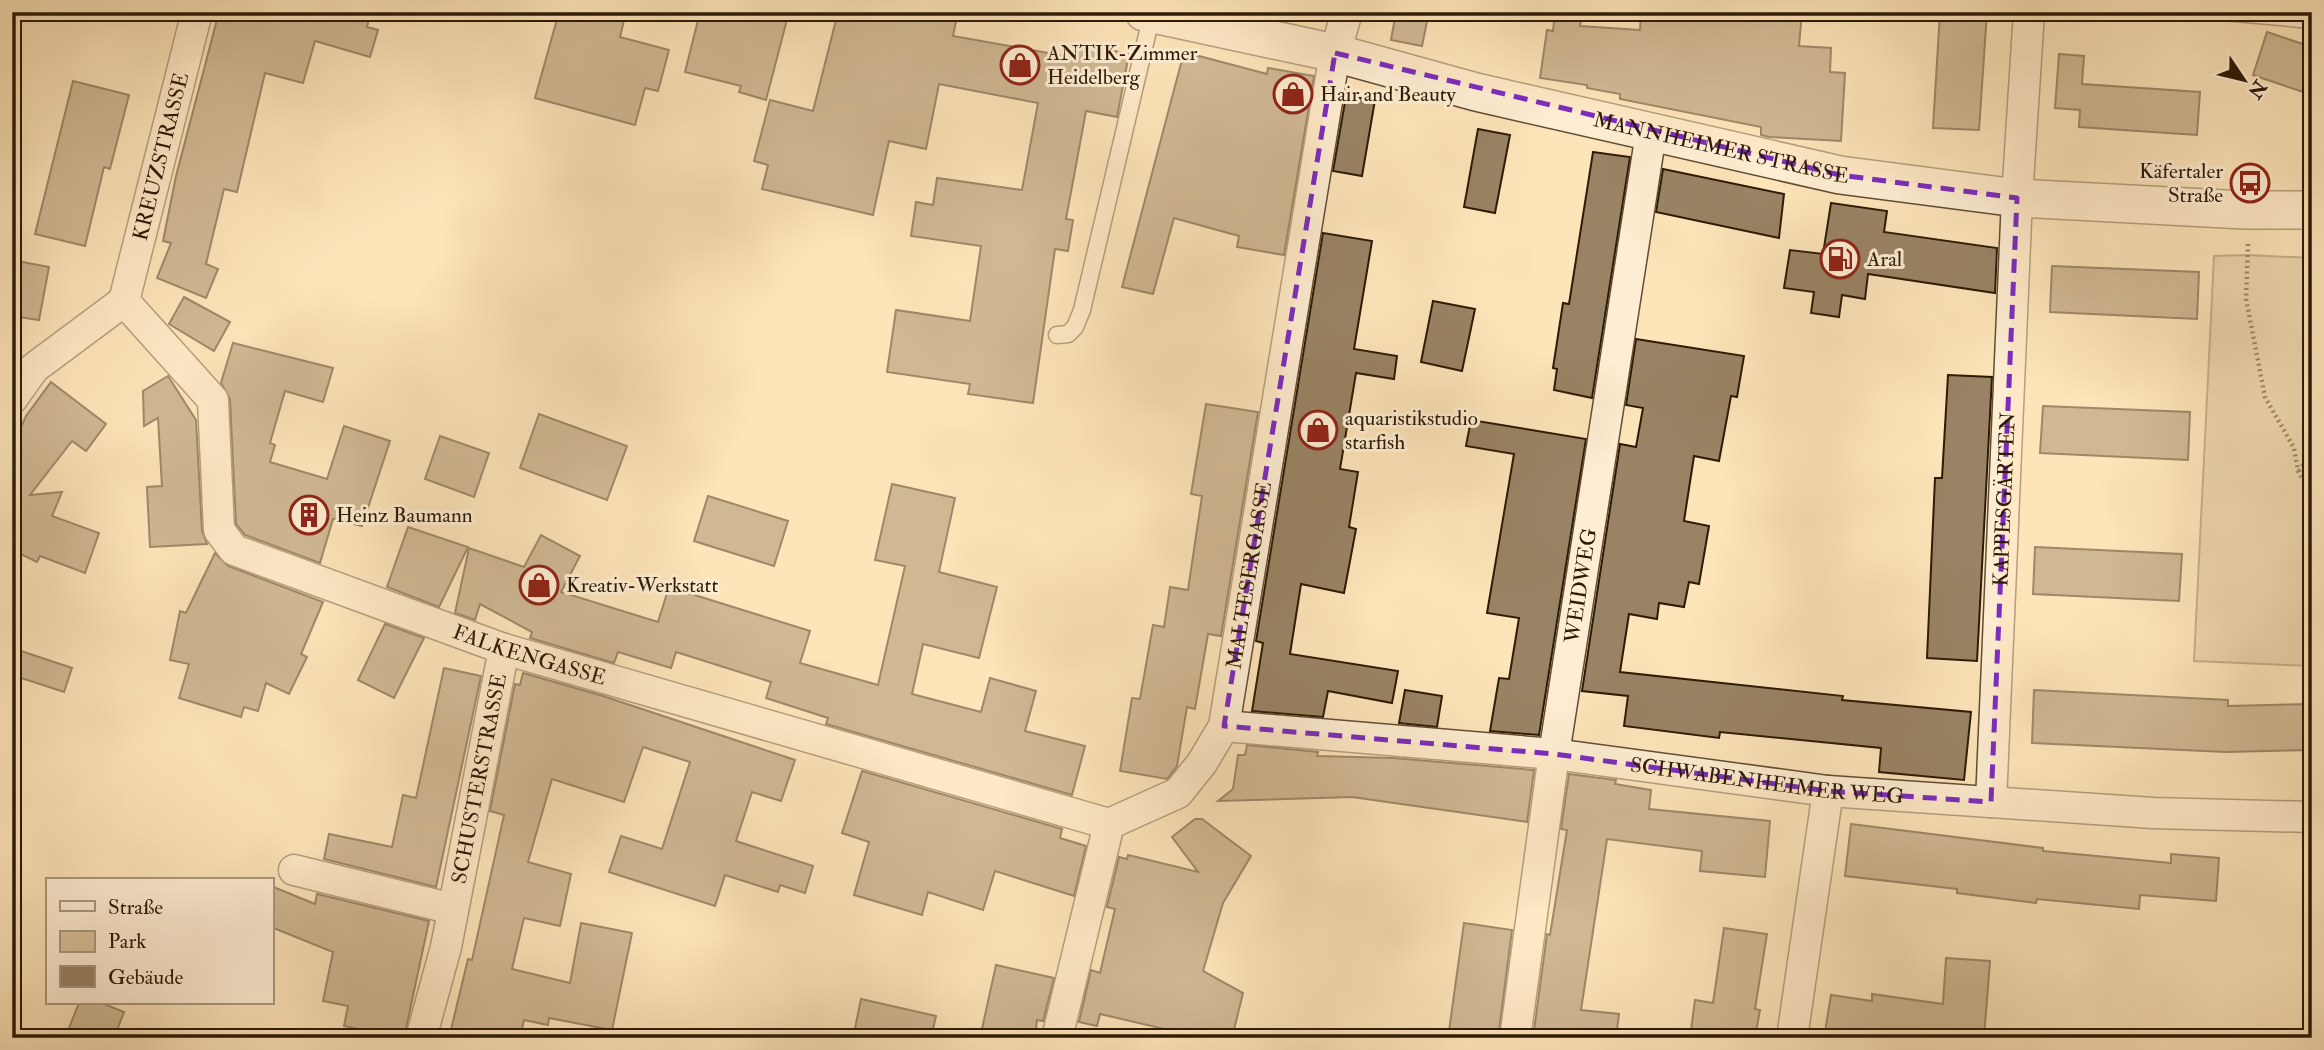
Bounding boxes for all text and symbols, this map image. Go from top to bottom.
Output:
place label: ANTIK-Zimmer Heidelberg [1046,40,1198,91]
shop icon: ANTIK-Zimmer Heidelberg [999,44,1041,86]
north arrow [2208,46,2278,116]
street label: KREUZSTRASSE [126,70,195,243]
shop icon: Hair and Beauty [1272,73,1314,115]
text: N [2242,75,2272,104]
place label: Hair and Beauty [1320,81,1457,108]
street label: MANNHEIMER STRASSE [1591,106,1850,189]
place label: Käfertaler Straße [2139,158,2223,209]
bus stop icon: Käfertaler Straße [2229,162,2271,204]
fuel station icon: Aral [1819,238,1861,280]
place label: Aral [1866,246,1903,273]
place label: aquaristikstudio starfish [1345,405,1478,456]
shop icon: aquaristikstudio starfish [1297,409,1339,451]
street label: KAPPESGÄRTEN [1987,411,2021,587]
street label: MALTESERGASSE [1220,480,1278,671]
building icon: Heinz Baumann [288,494,330,536]
place label: Heinz Baumann [336,502,473,529]
street label: WEIDWEG [1558,526,1603,646]
shop icon: Kreativ-Werkstatt [518,564,560,606]
place label: Kreativ-Werkstatt [566,572,718,599]
street label: FALKENGASSE [449,618,609,691]
street label: SCHUSTERSTRASSE [445,671,512,886]
street label: SCHWABENHEIMER WEG [1629,751,1905,810]
legend [46,878,273,1004]
text: Straße [108,894,163,921]
text: Park [108,928,146,955]
text: Gebäude [108,964,184,991]

